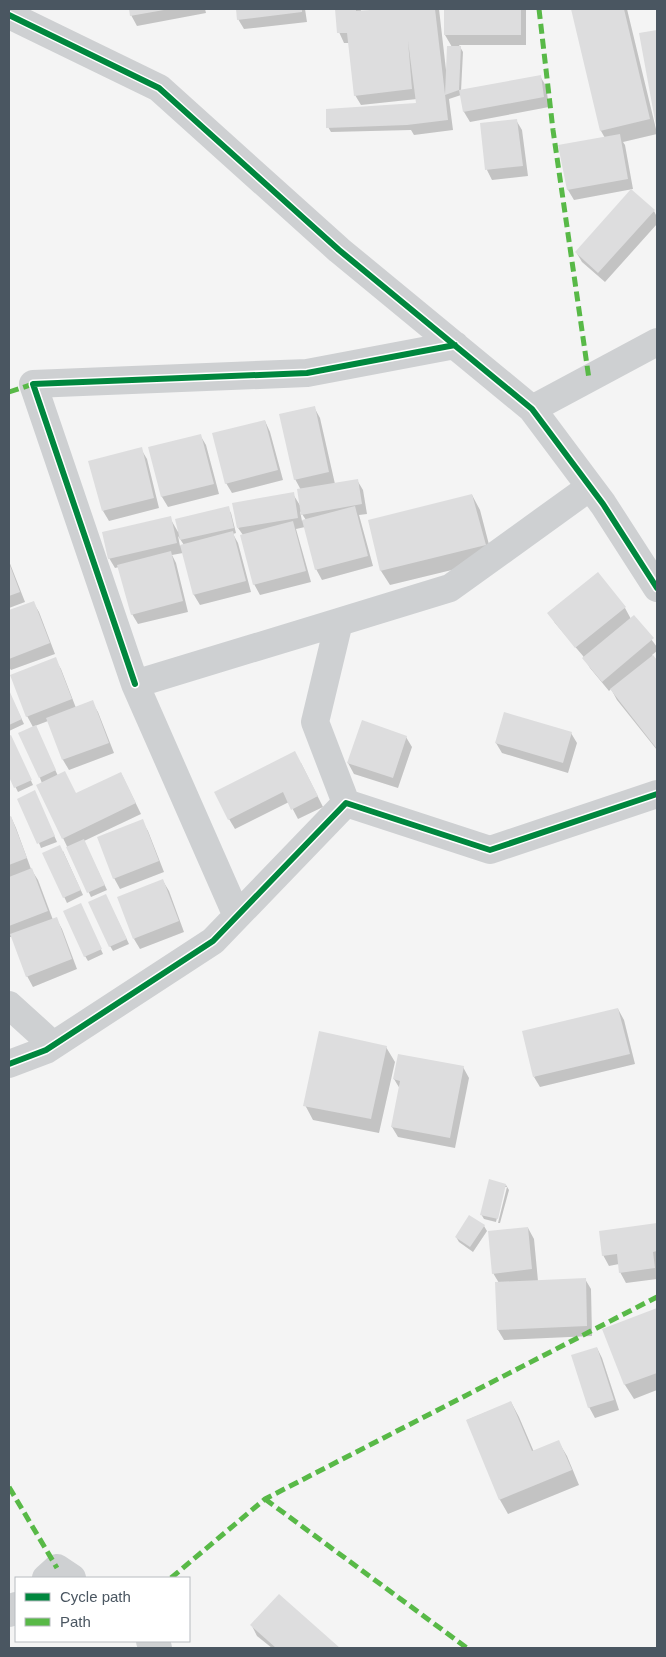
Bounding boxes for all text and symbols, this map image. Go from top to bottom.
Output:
legend [15,1577,190,1642]
text: Cycle path [60,1588,131,1605]
text: Path [60,1613,91,1630]

